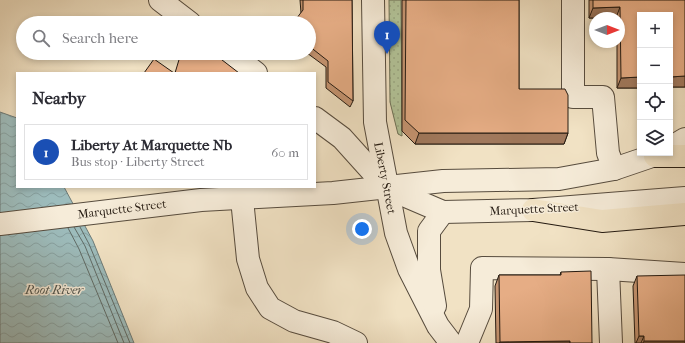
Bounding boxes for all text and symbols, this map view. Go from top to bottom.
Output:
north arrow [589,12,625,48]
map controls [637,12,673,156]
button: + [637,12,673,48]
search box [16,16,316,60]
pin: 1 [374,21,400,54]
icon: search [30,27,52,49]
text: Search here [62,29,138,47]
button: − [637,48,673,84]
button: locate [637,84,673,120]
text: Nearby [32,88,86,108]
button: layers [637,120,673,156]
text: Liberty At Marquette Nb [71,136,232,154]
street label: Liberty Street [371,141,399,216]
text: 1 [44,145,48,160]
text: 60 m [271,145,299,160]
text: Bus stop · Liberty Street [71,154,205,169]
street label: Marquette Street [77,197,168,221]
street label: Marquette Street [489,200,580,218]
your location [352,219,372,239]
water label: Root River [24,282,84,297]

